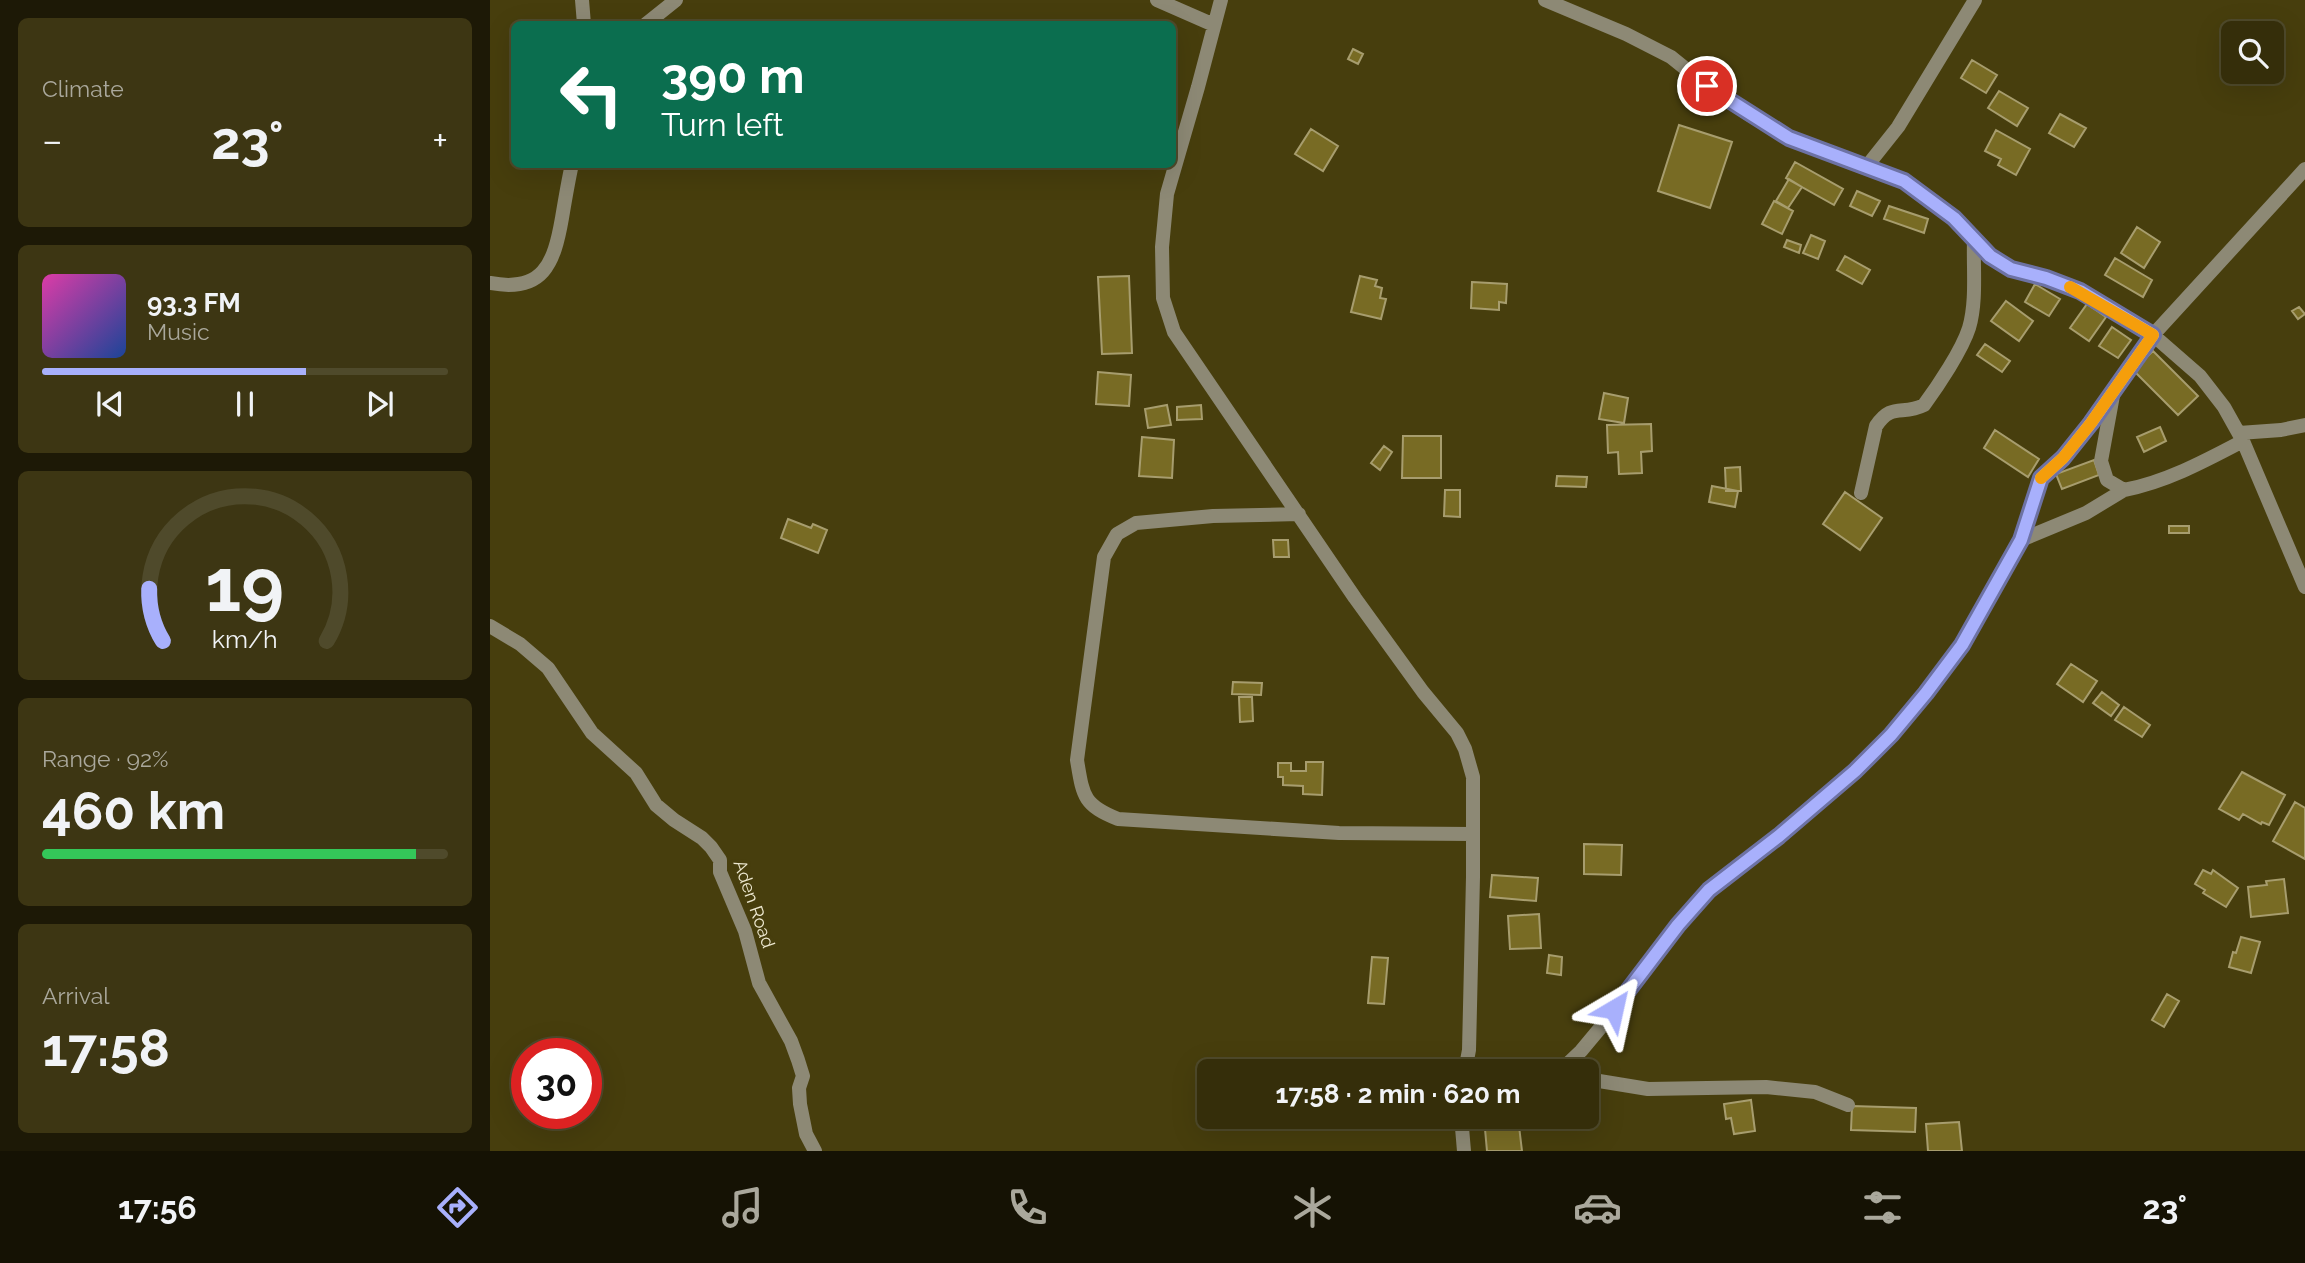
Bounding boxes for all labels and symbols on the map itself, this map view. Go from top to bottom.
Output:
pin [1677,56,1737,116]
street label: Aden Road [730,857,779,951]
position arrow [1577,972,1651,1046]
speed limit sign: 30 [511,1038,602,1129]

